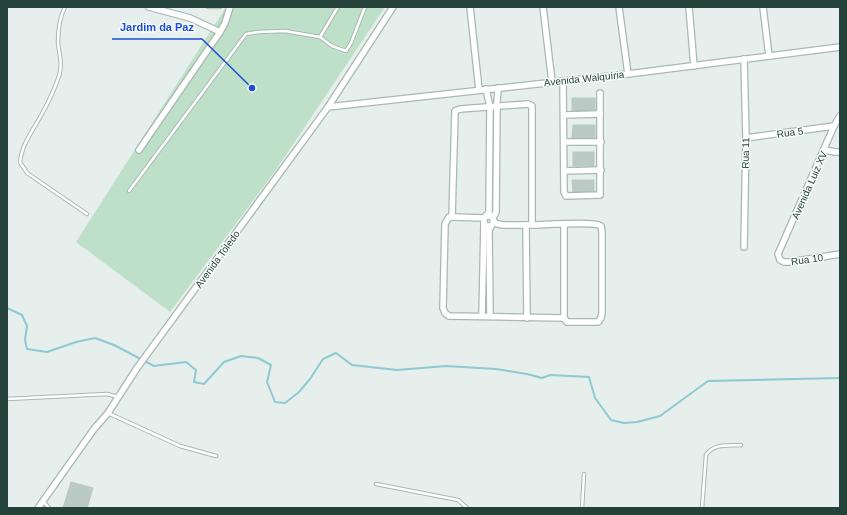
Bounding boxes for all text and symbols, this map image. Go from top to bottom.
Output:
callout: Jardim da Paz [112,16,202,39]
text: Jardim da Paz [120,21,194,33]
street label: Avenida Walquíria [543,69,625,88]
street label: Rua 5 [776,125,804,140]
street label: Rua 11 [740,137,751,169]
street label: Avenida Luiz XV [790,149,830,221]
street label: Avenida Toledo [193,228,242,290]
street label: Rua 10 [790,252,824,267]

